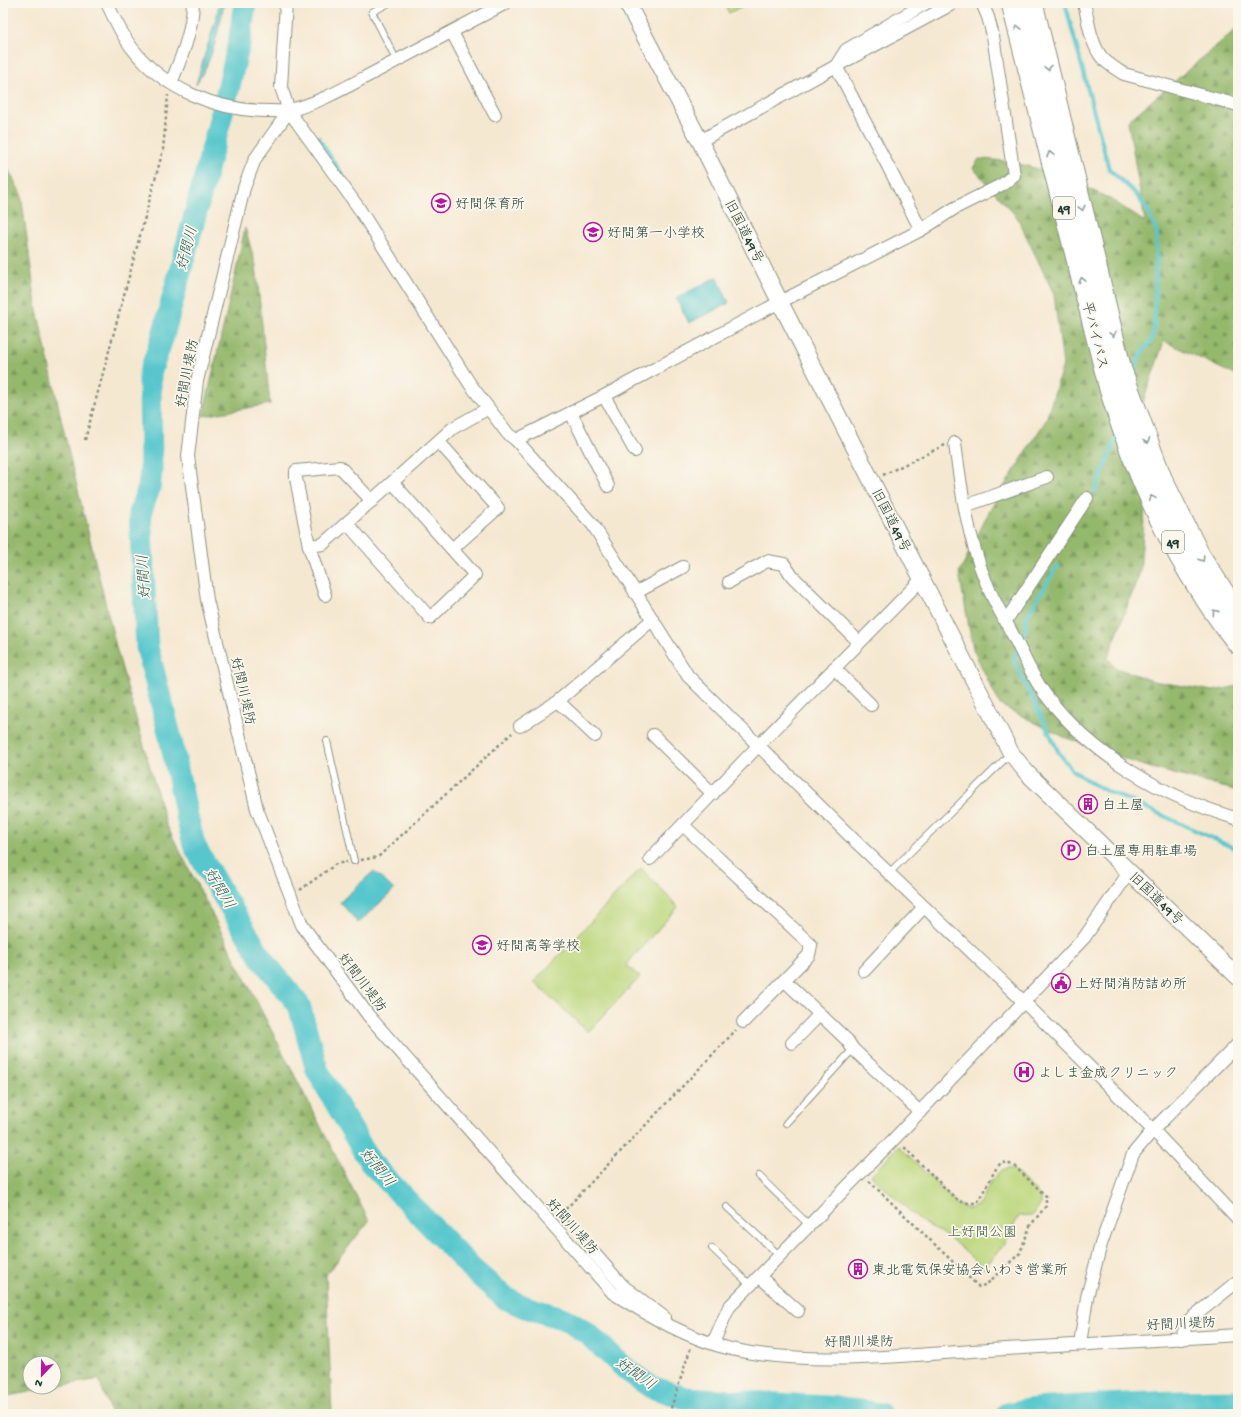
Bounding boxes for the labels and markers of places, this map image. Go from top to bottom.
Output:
school or university icon: 好間保育所 [430,192,452,214]
place label: 好間保育所 [455,197,525,214]
school or university icon: 好間第一小学校 [582,221,604,243]
place label: 好間第一小学校 [607,226,705,243]
building icon: 白土屋 [1077,793,1099,815]
place label: 白土屋 [1102,798,1144,815]
parking icon: 白土屋専用駐車場 [1060,839,1082,861]
place label: 白土屋専用駐車場 [1085,844,1197,861]
school or university icon: 好間高等学校 [471,934,493,956]
place label: 好間高等学校 [496,939,580,956]
public building icon: 上好間消防詰め所 [1050,972,1072,994]
place label: 上好間消防詰め所 [1075,977,1187,994]
hospital icon: よしま金成クリニック [1013,1061,1035,1083]
place label: よしま金成クリニック [1038,1066,1178,1083]
building icon: 東北電気保安協会いわき営業所 [847,1258,869,1280]
place label: 東北電気保安協会いわき営業所 [872,1263,1068,1280]

